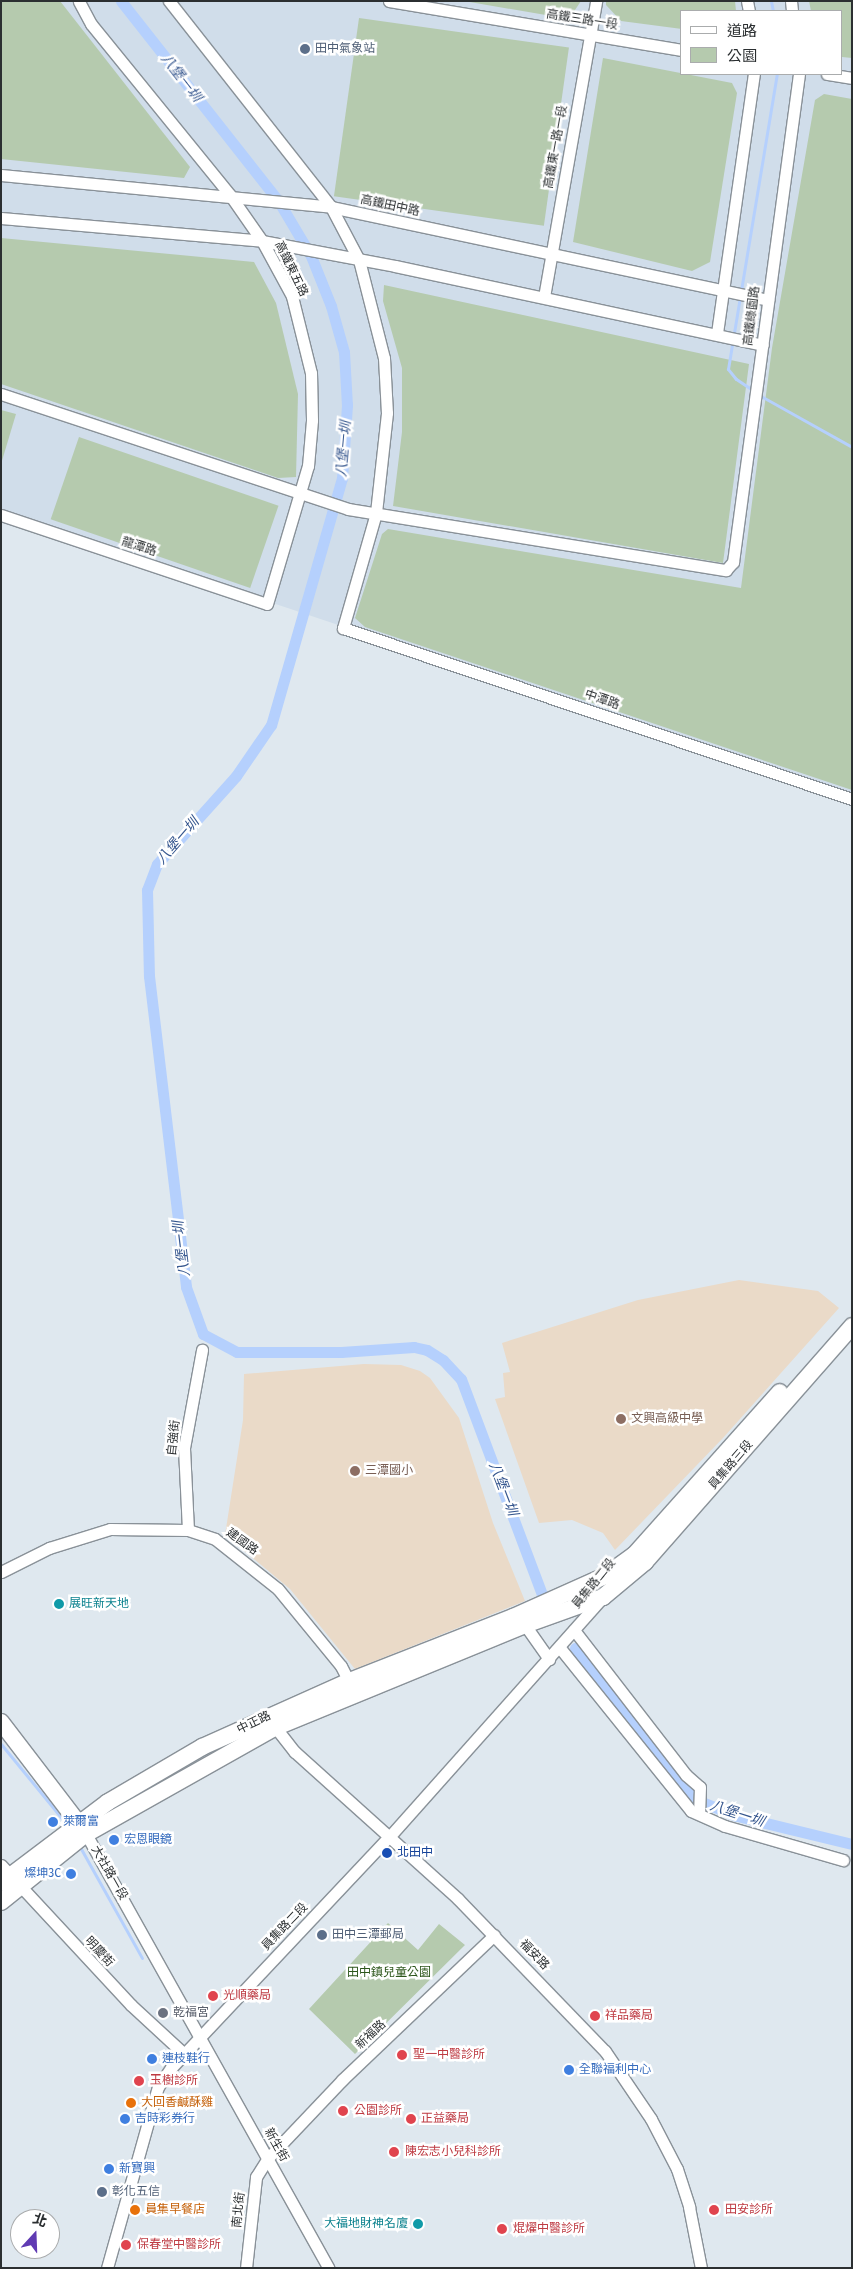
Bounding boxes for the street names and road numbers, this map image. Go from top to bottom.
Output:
street label: 高鐵三路一段 [545,7,619,33]
street label: 高鐵東一路一段 [542,104,570,190]
street label: 高鐵田中路 [359,193,421,219]
street label: 高鐵東五路 [271,239,311,299]
street label: 高鐵綠園路 [741,285,763,347]
street label: 龍潭路 [120,535,158,559]
street label: 中潭路 [583,687,621,713]
street label: 自強街 [165,1419,183,1457]
street label: 員集路三段 [706,1438,756,1492]
street label: 建國路 [223,1526,261,1558]
street label: 員集路二段 [570,1556,618,1612]
street label: 中正路 [235,1709,273,1737]
street label: 大社路一段 [88,1843,130,1903]
street label: 員集路二段 [259,1900,311,1954]
street label: 明慶街 [81,1934,117,1970]
street label: 福安路 [516,1937,552,1973]
street label: 新福路 [353,2017,389,2053]
street label: 新生街 [261,2126,291,2164]
street label: 南北街 [230,2191,248,2229]

